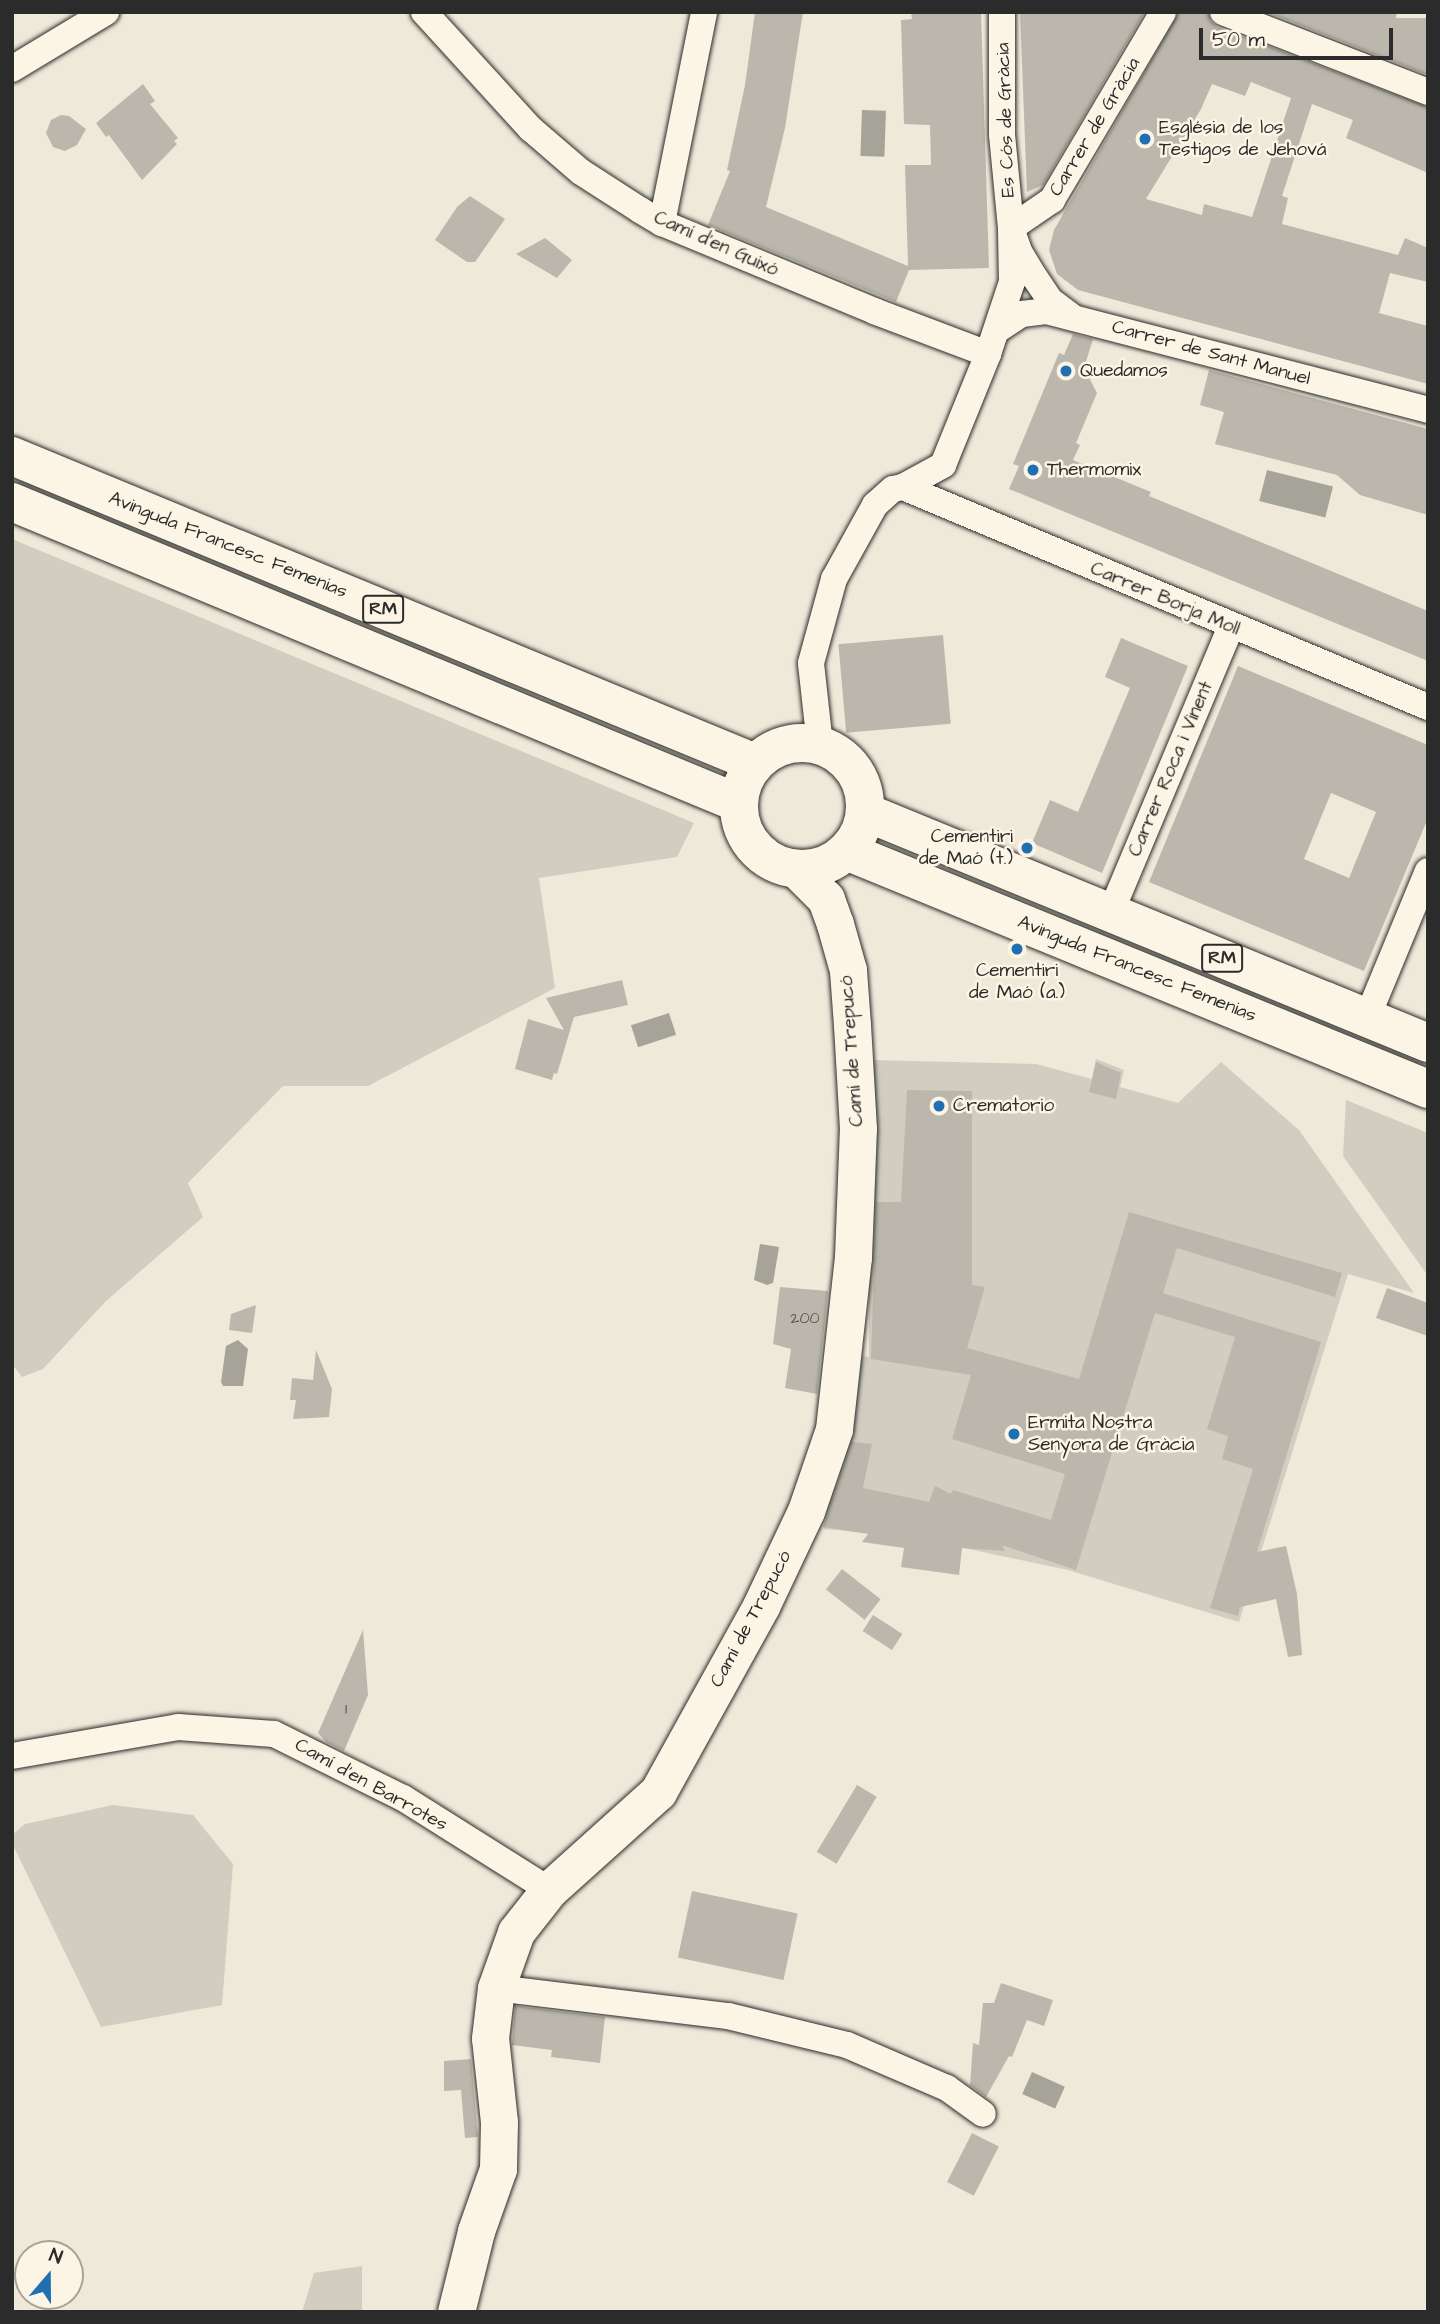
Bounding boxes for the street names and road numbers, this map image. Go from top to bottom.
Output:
street label: Es Cós de Gràcia [992,42,1020,198]
street label: Carrer de Gràcia [1045,53,1145,201]
street label: Camí d'en Guixó [650,206,782,282]
street label: Carrer de Sant Manuel [1109,316,1313,390]
street label: Avinguda Francesc Femenias [105,487,351,603]
street label: Carrer Borja Moll [1087,557,1243,641]
road number: RM [362,594,404,624]
street label: Carrer Roca i Vinent [1124,678,1218,860]
street label: Avinguda Francesc Femenias [1014,911,1260,1027]
road number: RM [1201,944,1243,973]
street label: Camí de Trepucó [835,975,869,1127]
street label: Camí de Trepucó [705,1547,797,1691]
street label: Camí d'en Barrotes [291,1734,451,1836]

